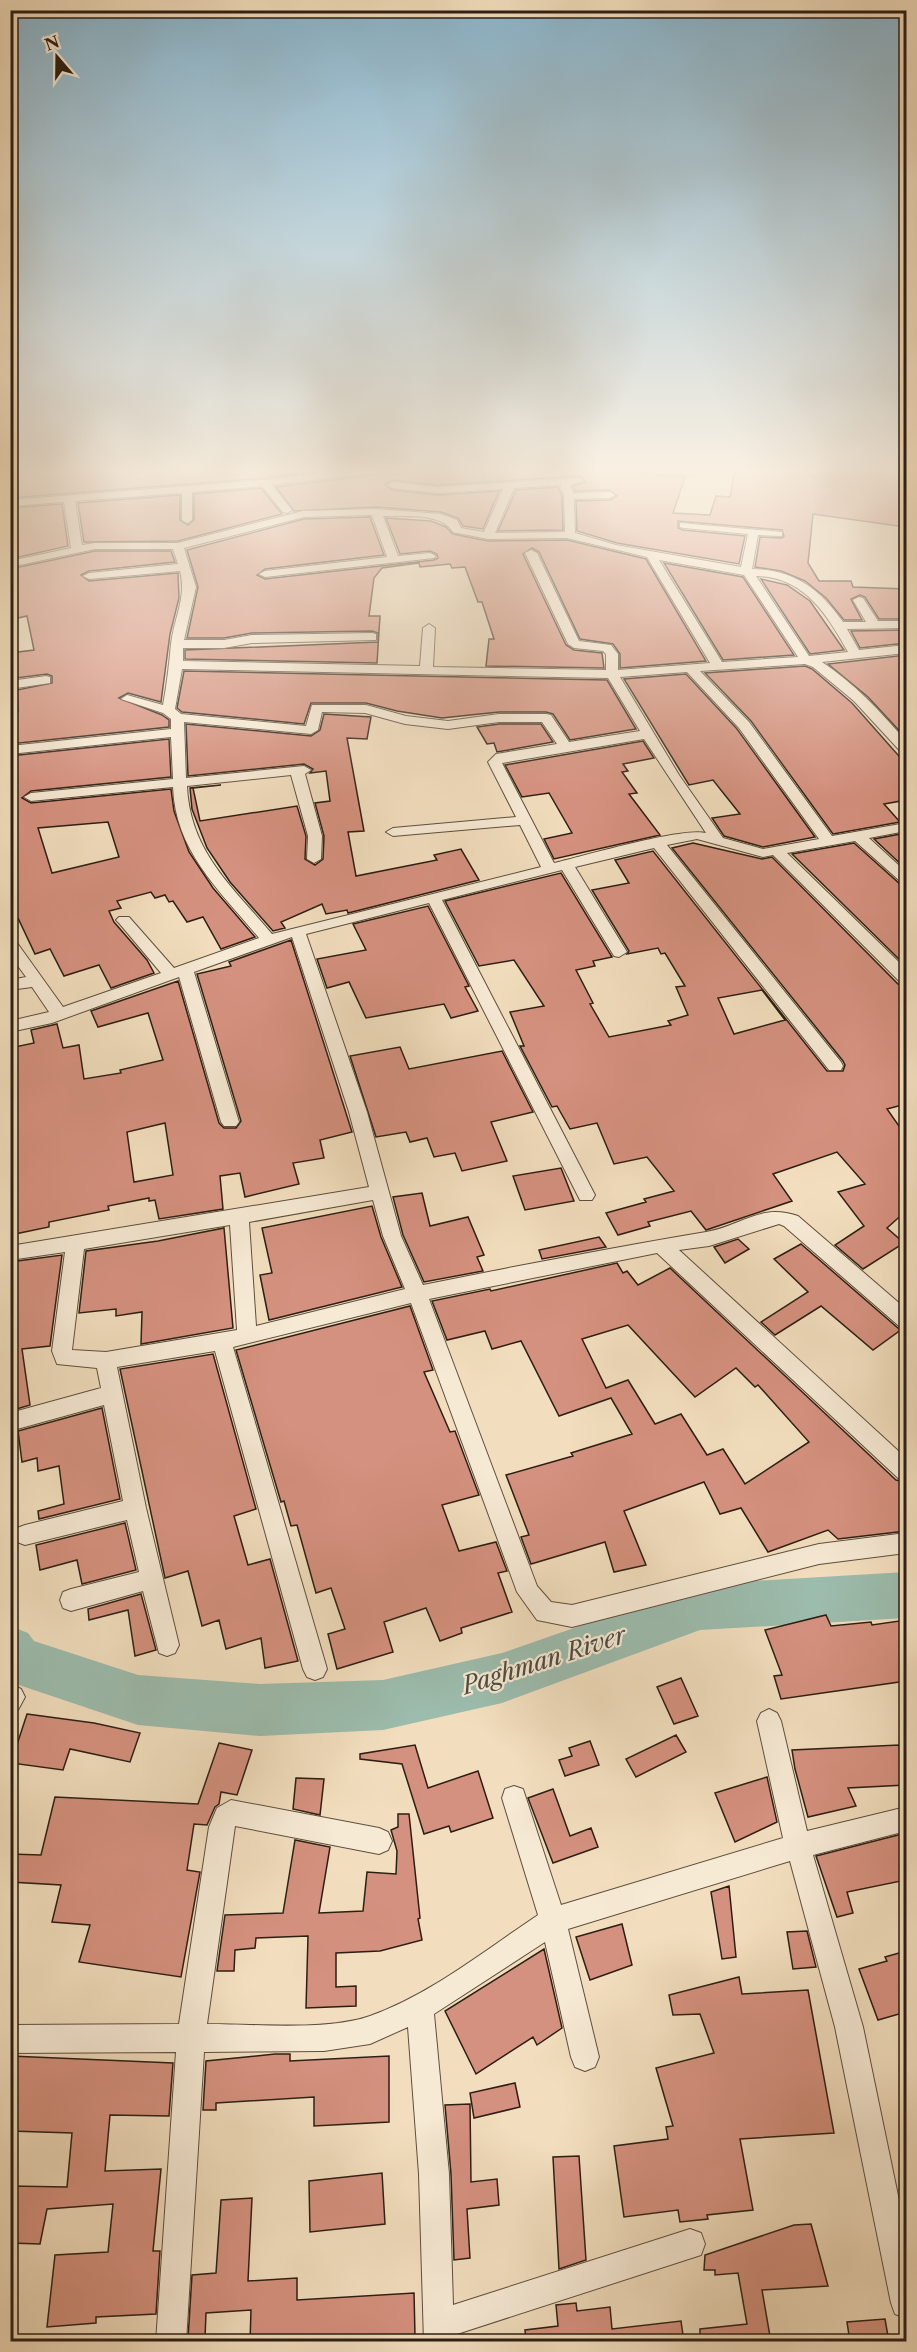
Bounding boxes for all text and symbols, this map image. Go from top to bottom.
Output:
north arrow [27,27,87,87]
text: N [42,31,62,55]
water label: Paghman River [456,1619,631,1701]

